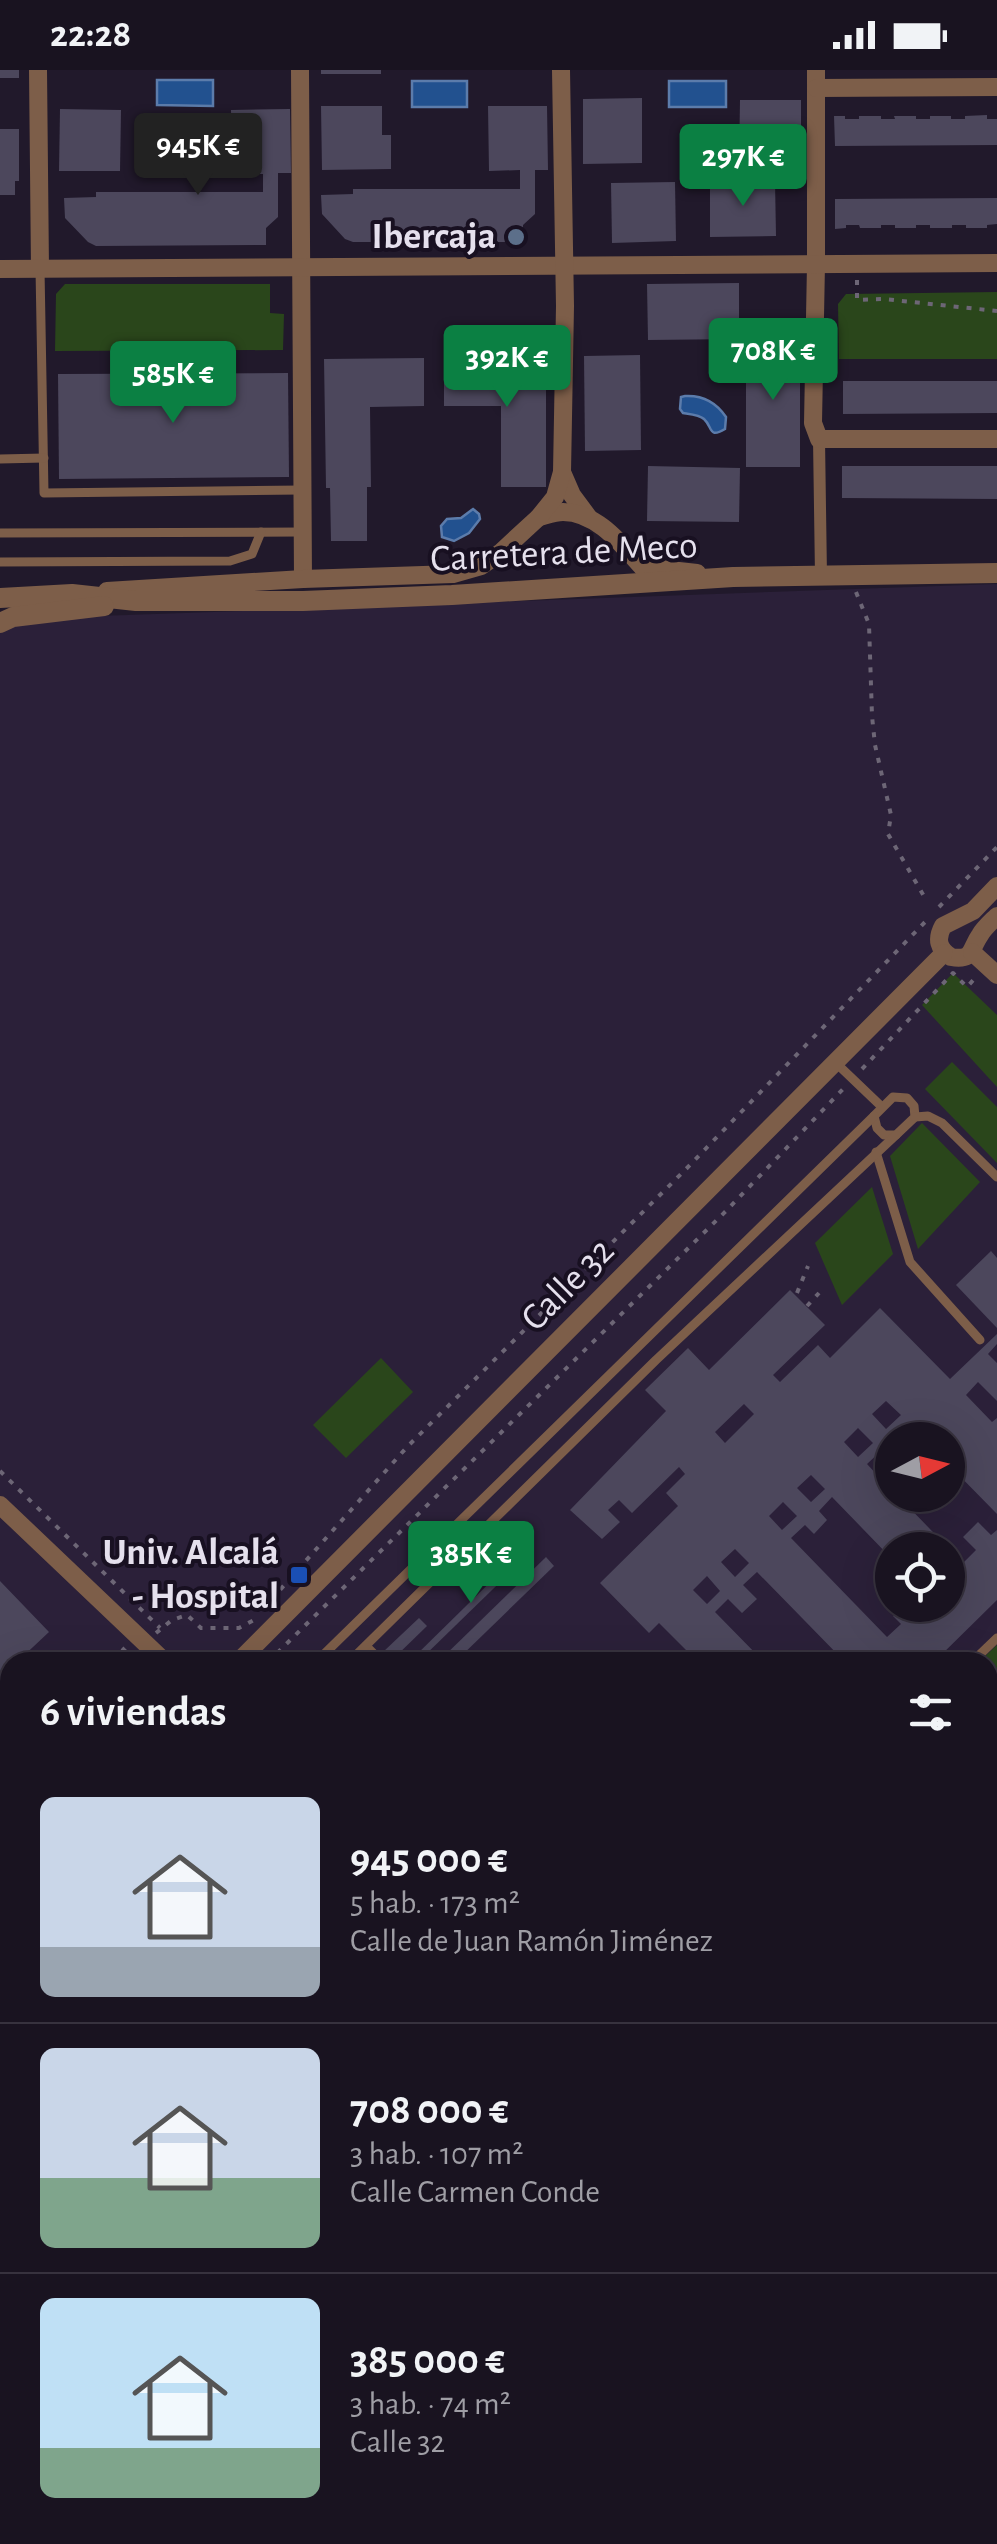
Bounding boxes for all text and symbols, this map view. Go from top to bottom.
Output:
text: 22:28 [50,16,131,54]
pin: 945K € [117,113,279,198]
pin: 297K € [662,124,824,209]
text: 945K € [156,129,240,161]
text: 297K € [702,140,784,172]
place label: Ibercaja [371,218,496,256]
marker: Ibercaja [505,226,527,248]
pin: 708K € [692,318,854,403]
pin: 392K € [426,325,588,410]
text: 708K € [731,334,815,366]
pin: 585K € [92,341,254,426]
text: 392K € [466,341,548,373]
text: 585K € [132,357,214,389]
street label: Carretera de Meco [430,527,698,579]
street label: Calle 32 [515,1232,621,1338]
north arrow [875,1422,965,1512]
map controls [875,1422,965,1622]
pin: 385K € [390,1521,552,1606]
button: locate [875,1532,965,1622]
place label: Univ. Alcalá - Hospital [103,1534,279,1616]
text: 385K € [430,1537,512,1569]
marker: Univ. Alcalá - Hospital [288,1564,310,1586]
icon: filters [903,1685,958,1740]
text: 6 viviendas [40,1691,226,1733]
icon: home [120,1837,240,1957]
text: 945 000 € [350,1838,508,1880]
text: 5 hab. · 173 m² [350,1887,520,1919]
text: Calle de Juan Ramón Jiménez [350,1925,713,1957]
icon: home [120,2088,240,2208]
text: 708 000 € [350,2089,509,2131]
text: 3 hab. · 107 m² [350,2138,523,2170]
text: Calle Carmen Conde [350,2176,600,2208]
icon: home [120,2338,240,2458]
text: 385 000 € [350,2339,505,2381]
text: 3 hab. · 74 m² [350,2388,511,2420]
text: Calle 32 [350,2426,445,2458]

